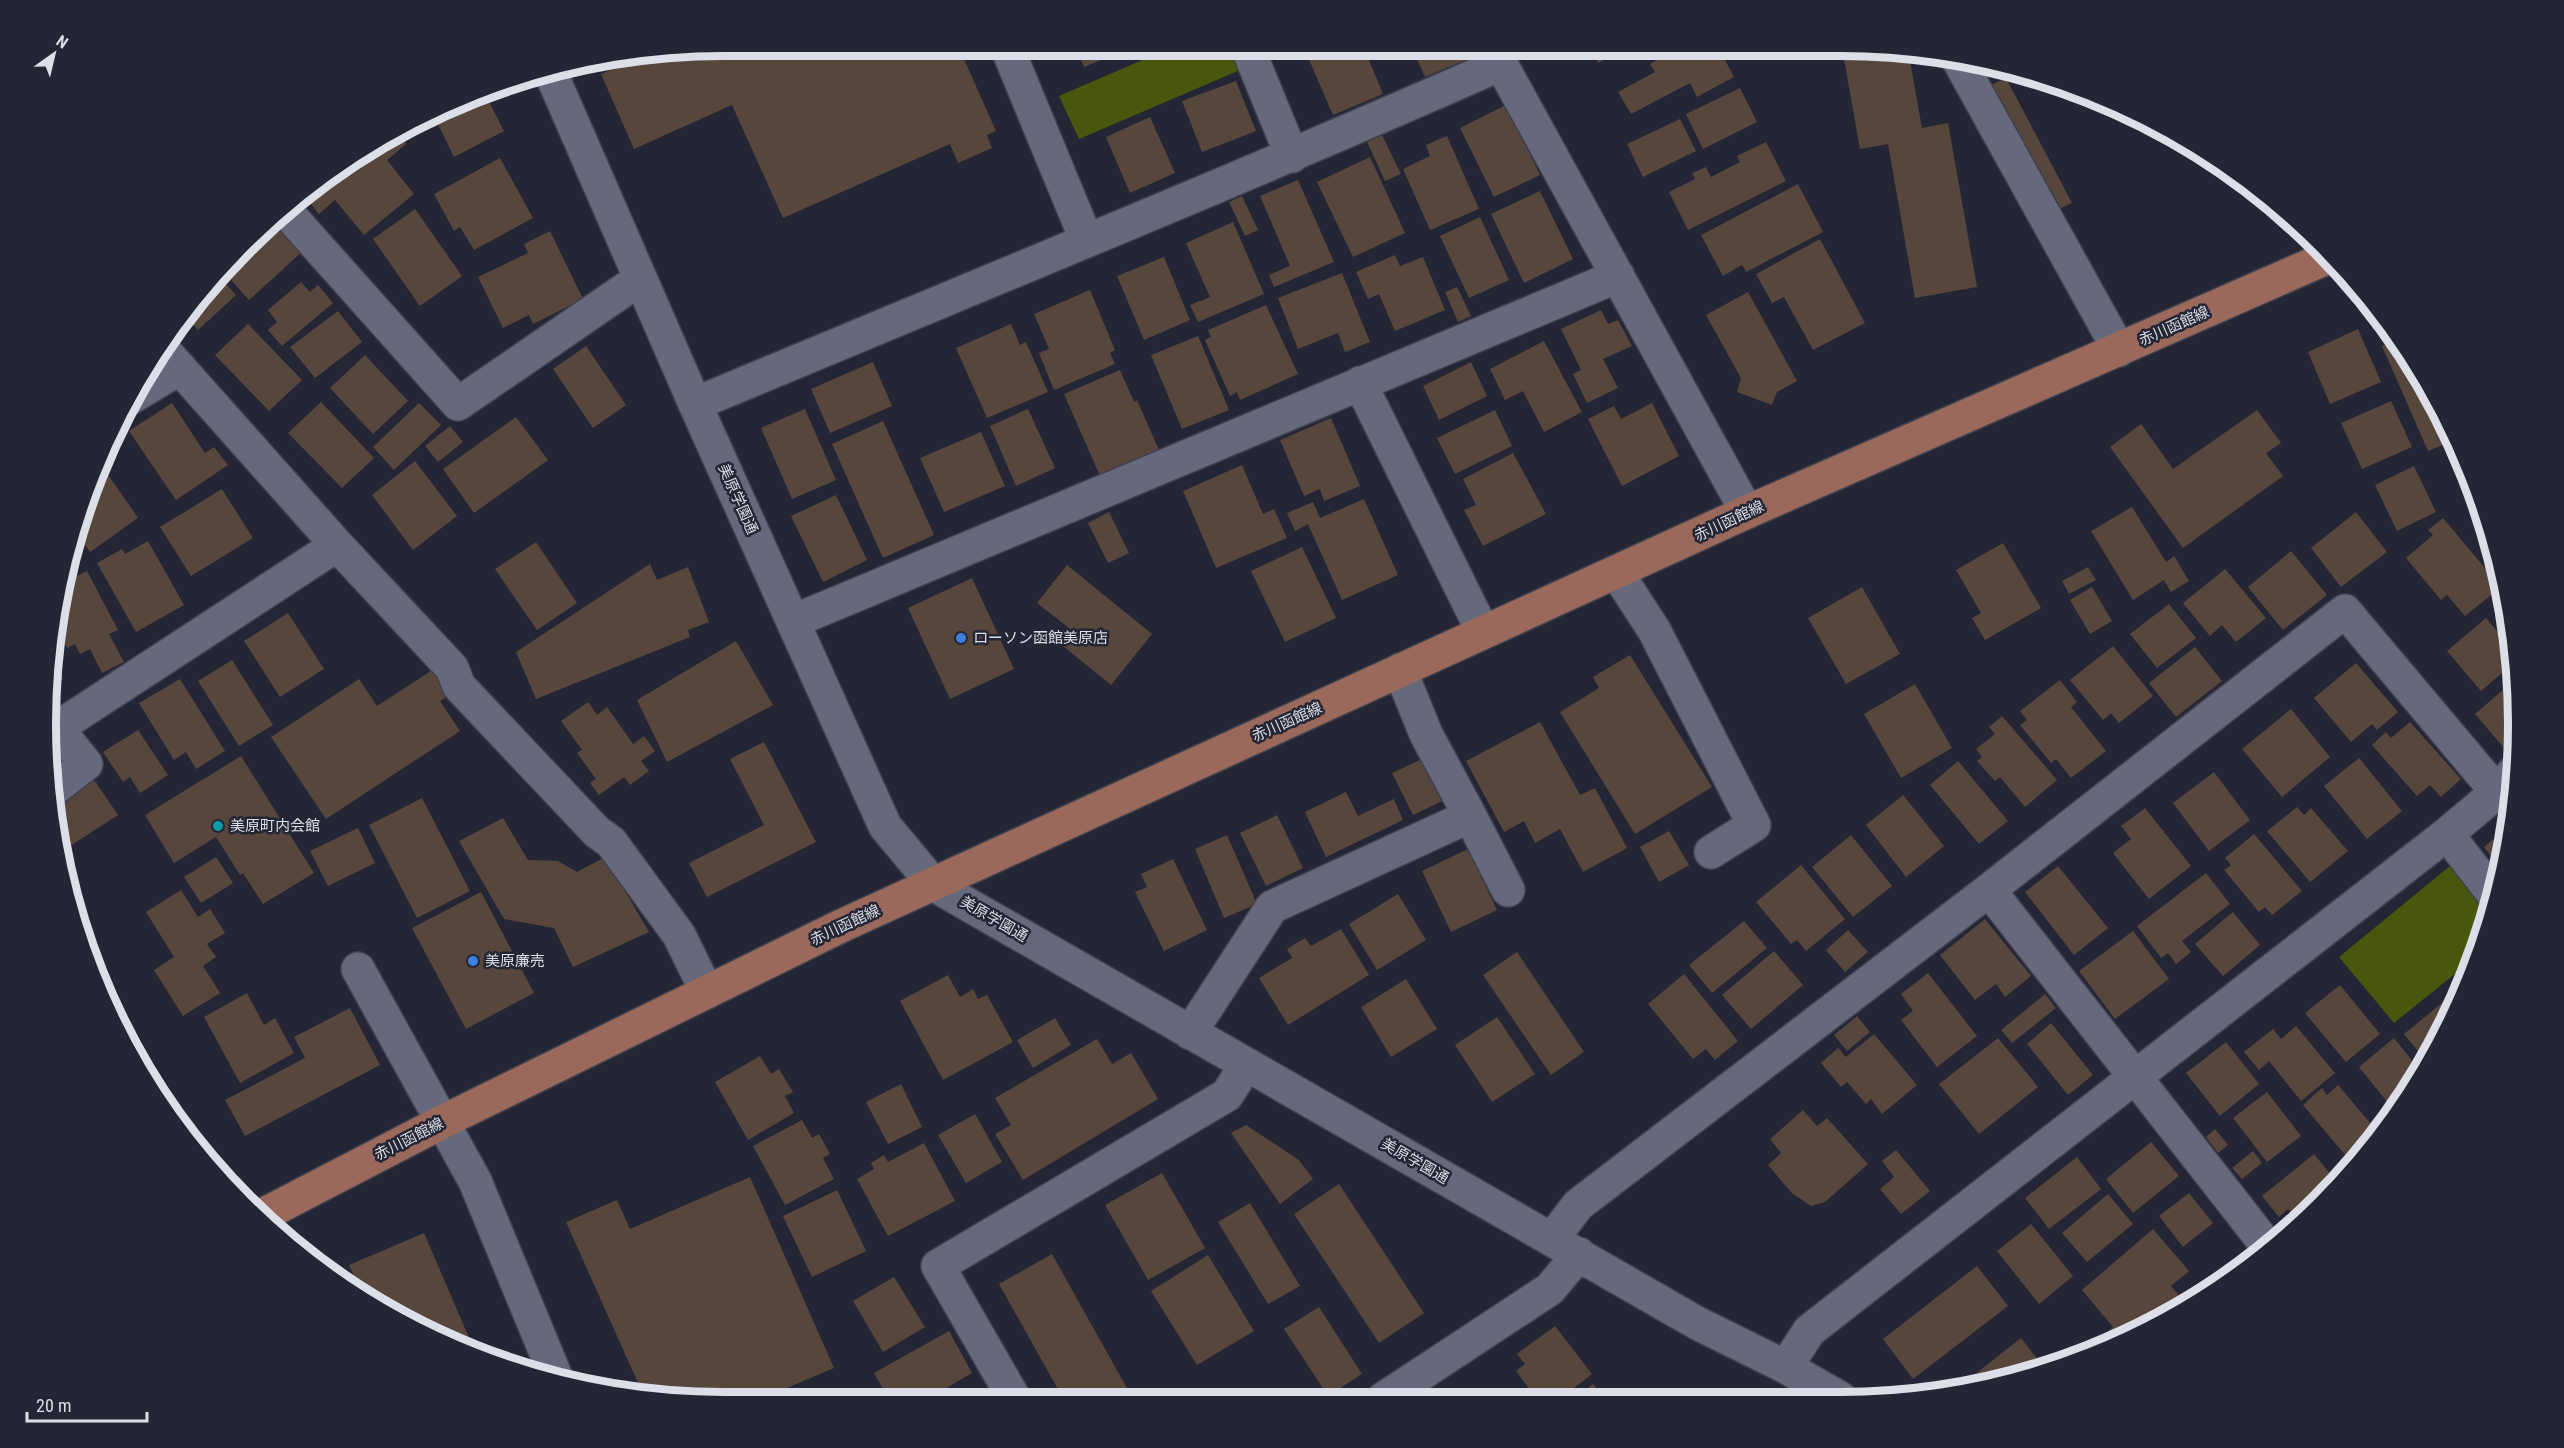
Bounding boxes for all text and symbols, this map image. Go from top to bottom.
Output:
north arrow [24,24,84,84]
text: N [53,31,71,53]
street label: 赤川函館線 [2136,303,2212,349]
street label: 美原学園通 [715,461,761,537]
street label: 赤川函館線 [1691,497,1767,545]
place label: ローソン函館美原店 [973,629,1108,647]
marker: ローソン函館美原店 [954,631,968,645]
street label: 赤川函館線 [1249,699,1325,745]
place label: 美原町内会館 [230,817,320,835]
marker: 美原町内会館 [211,819,225,833]
street label: 美原学園通 [957,892,1031,946]
street label: 赤川函館線 [807,901,883,949]
place label: 美原廉売 [485,952,545,970]
marker: 美原廉売 [466,954,480,968]
street label: 赤川函館線 [371,1114,447,1164]
street label: 美原学園通 [1378,1134,1452,1188]
scale bar [27,1385,147,1423]
text: 20 m [36,1395,71,1416]

